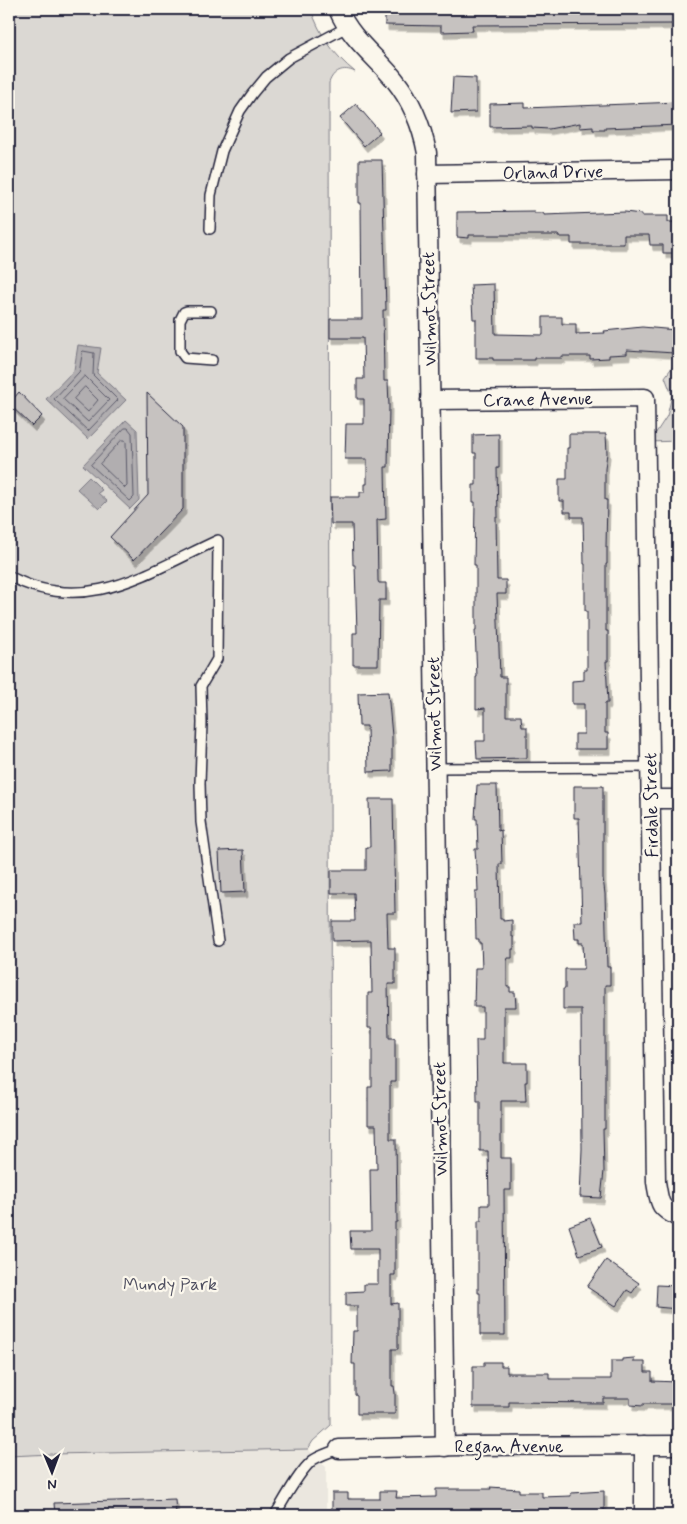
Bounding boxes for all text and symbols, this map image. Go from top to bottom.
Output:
street label: Orland Drive [502,160,604,186]
street label: Wilmot Street [417,251,443,366]
street label: Crane Avenue [483,387,593,413]
street label: Wilmot Street [422,656,448,771]
street label: Firdale Street [639,752,665,858]
street label: Wilmot Street [428,1061,454,1176]
park label: Mundy Park [123,1273,217,1297]
street label: Regan Avenue [455,1435,563,1461]
north arrow [28,1446,78,1496]
text: N [47,1475,57,1493]

